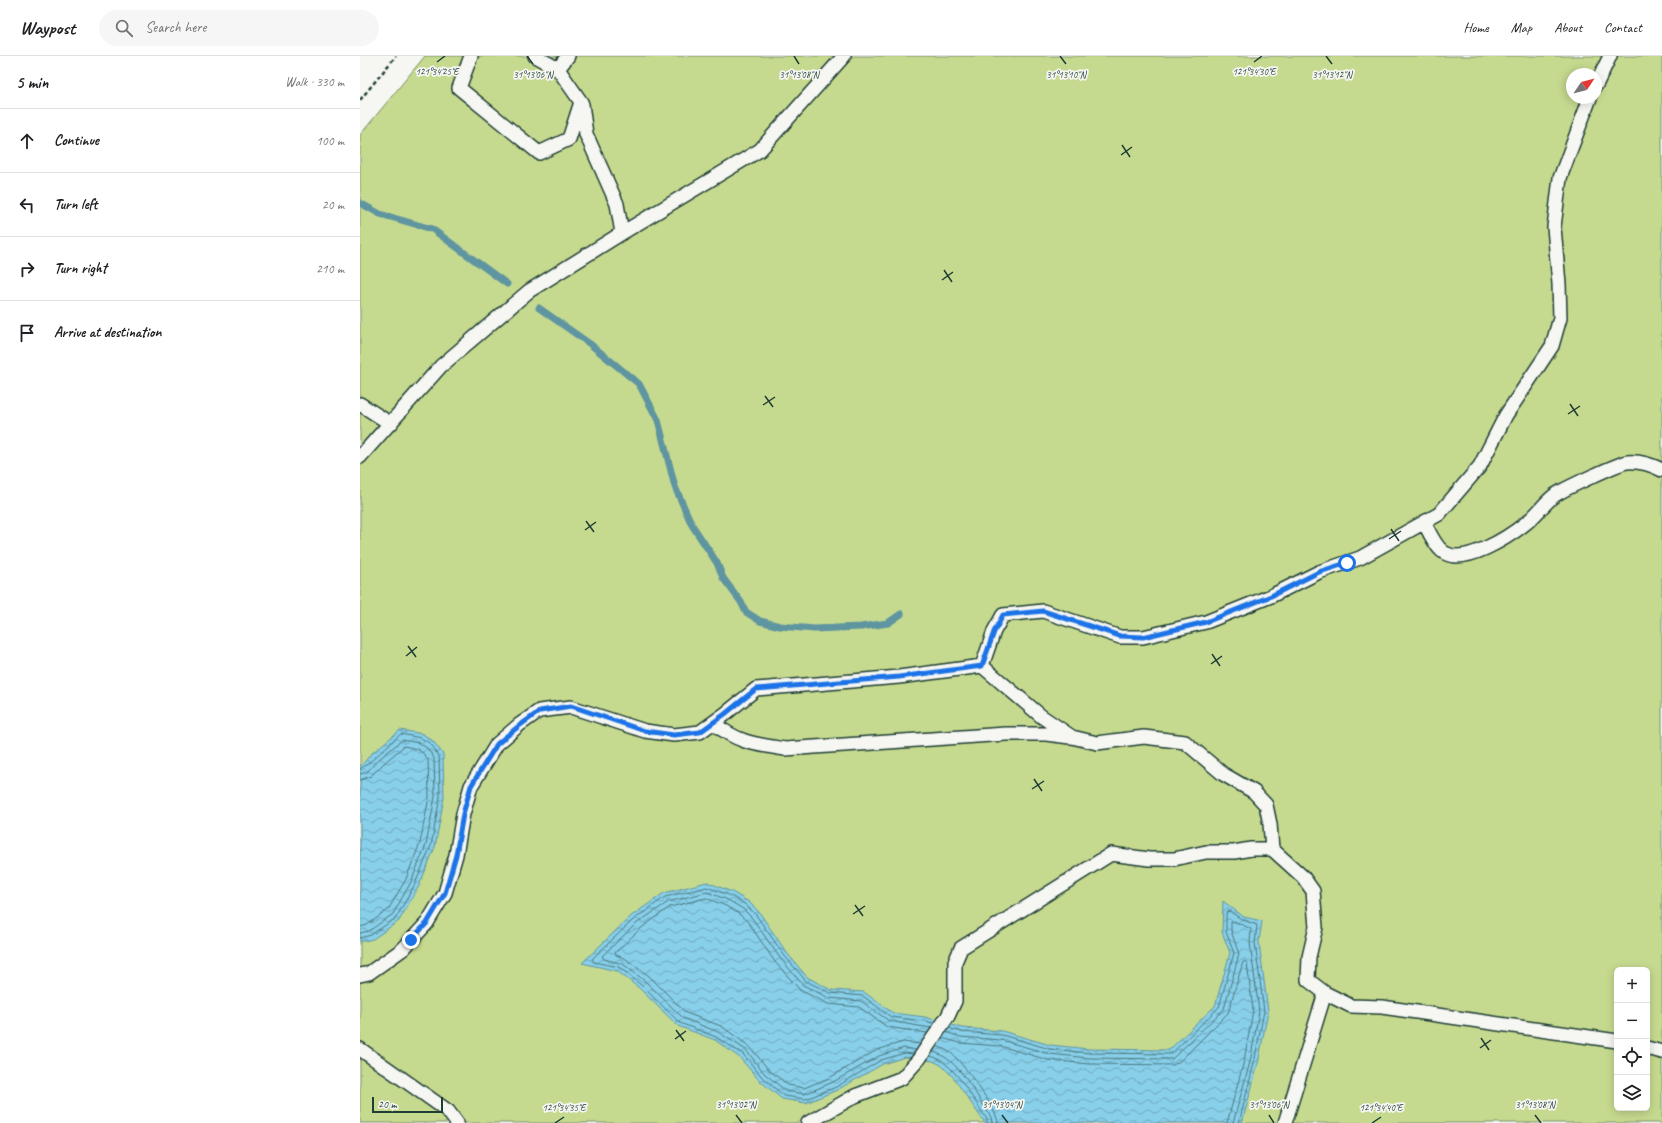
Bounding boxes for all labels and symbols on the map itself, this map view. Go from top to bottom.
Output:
text: 121°34'25"E [415,65,460,78]
text: 121°34'30"E [1232,65,1277,78]
text: 31°13'06"N [513,68,555,81]
text: 31°13'08"N [779,68,821,81]
text: 31°13'10"N [1046,68,1088,81]
text: 31°13'12"N [1312,68,1354,81]
north arrow [1566,68,1602,104]
route start [1338,554,1356,572]
route end [402,931,420,949]
scale bar [372,1095,443,1114]
text: 31°13'02"N [716,1098,758,1111]
text: 31°13'04"N [982,1098,1024,1111]
text: 31°13'06"N [1249,1098,1291,1111]
text: 31°13'08"N [1515,1098,1557,1111]
text: 121°34'35"E [542,1101,587,1114]
text: 121°34'40"E [1359,1101,1404,1114]

